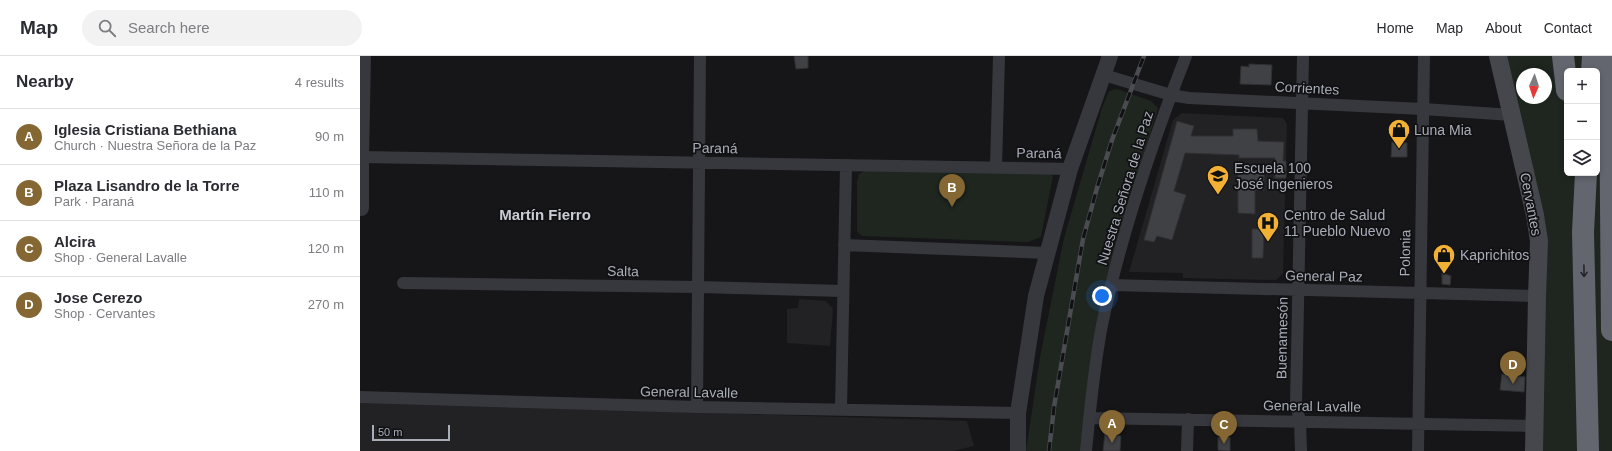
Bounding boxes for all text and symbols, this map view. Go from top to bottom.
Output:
search box [82,10,362,46]
text: Map [20,17,58,38]
icon: search [96,17,118,39]
text: Search here [128,19,210,36]
text: Home [1377,20,1414,36]
text: Map [1436,20,1463,36]
text: About [1485,20,1522,36]
text: Contact [1544,20,1592,36]
north arrow [1516,68,1552,104]
map controls [1564,68,1600,176]
button: + [1564,68,1600,104]
text: Nearby [16,72,74,91]
text: 4 results [295,75,344,90]
street label: Corrientes [1274,78,1340,98]
button: − [1564,104,1600,140]
street label: Nuestra Señora de la Paz [1094,109,1156,267]
shop icon: Luna Mia [1386,117,1412,150]
text: Iglesia Cristiana Bethiana [54,121,237,138]
place label: Luna Mia [1414,122,1472,138]
text: A [24,129,34,144]
text: 90 m [315,129,344,144]
text: Church · Nuestra Señora de la Paz [54,138,256,153]
street label: Paraná [692,140,738,156]
button: layers [1564,140,1600,176]
street label: Paraná [1016,145,1062,161]
place label: Escuela 100 José Ingenieros [1234,160,1333,192]
school or university icon: Escuela 100 José Ingenieros [1205,163,1231,196]
street label: Cervantes [1517,171,1545,237]
pin: B [939,174,965,207]
text: Plaza Lisandro de la Torre [54,177,240,194]
text: B [24,185,34,200]
text: 110 m [309,185,344,200]
text: Park · Paraná [54,194,134,209]
district label: Martín Fierro [499,206,591,223]
place label: Centro de Salud 11 Pueblo Nuevo [1284,207,1391,239]
hospital icon: Centro de Salud 11 Pueblo Nuevo [1255,210,1281,243]
street label: Polonia [1397,229,1413,276]
text: Alcira [54,233,96,250]
text: C [24,241,34,256]
text: 120 m [308,241,344,256]
shop icon: Kaprichitos [1431,242,1457,275]
place label: Kaprichitos [1460,247,1529,263]
text: Shop · General Lavalle [54,250,187,265]
street label: Salta [607,263,639,279]
one-way arrow [1580,264,1588,277]
street label: General Paz [1285,267,1363,285]
your location [1092,286,1112,306]
text: Jose Cerezo [54,289,142,306]
text: D [24,297,34,312]
text: 270 m [308,297,344,312]
street label: Buenamesón [1273,297,1291,379]
text: Shop · Cervantes [54,306,155,321]
pin: D [1500,351,1526,384]
street label: General Lavalle [640,383,738,401]
street label: General Lavalle [1263,397,1361,415]
pin: A [1099,410,1125,443]
pin: C [1211,411,1237,444]
scale bar [372,423,450,442]
text: 50 m [378,426,402,438]

